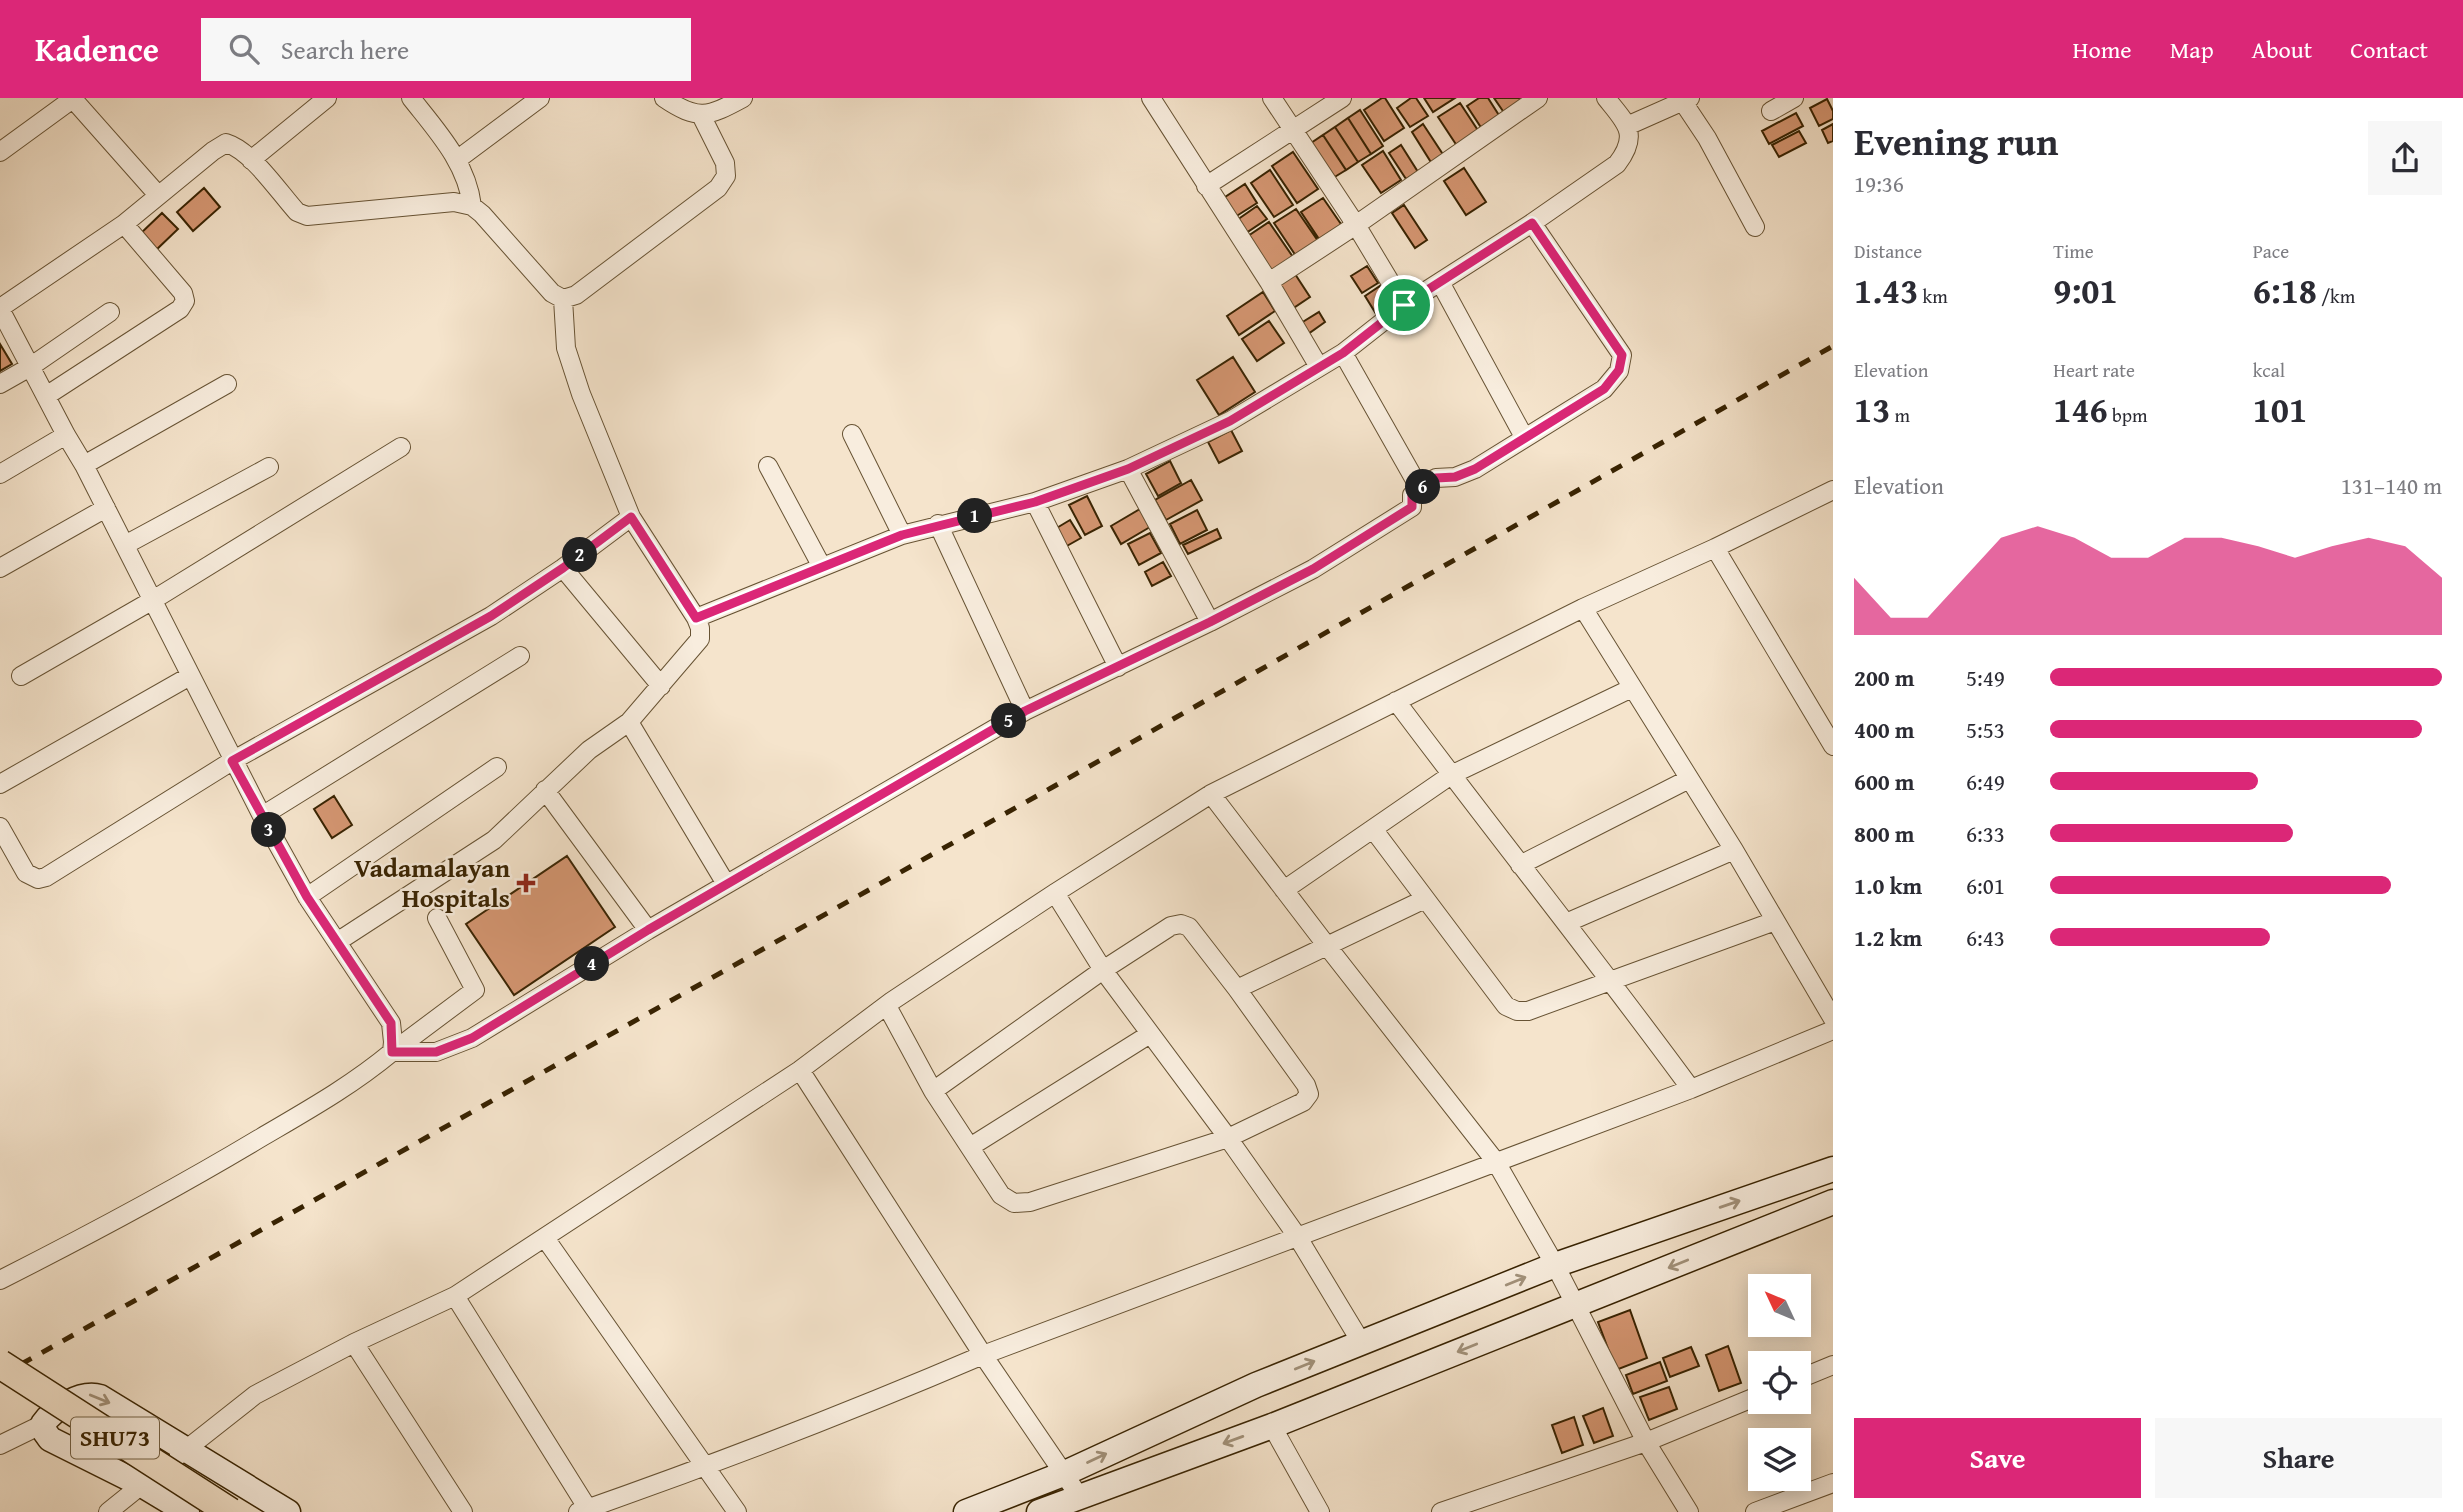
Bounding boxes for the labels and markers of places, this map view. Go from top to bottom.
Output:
pin [1374,275,1434,335]
pin: 6 [1406,470,1440,504]
pin: 1 [958,498,992,534]
pin: 2 [562,538,598,573]
pin: 5 [992,704,1026,738]
pin: 3 [252,812,286,848]
place label: Vadamalayan Hospitals [354,848,511,917]
marker: Vadamalayan Hospitals [516,873,536,893]
pin: 4 [574,946,610,982]

